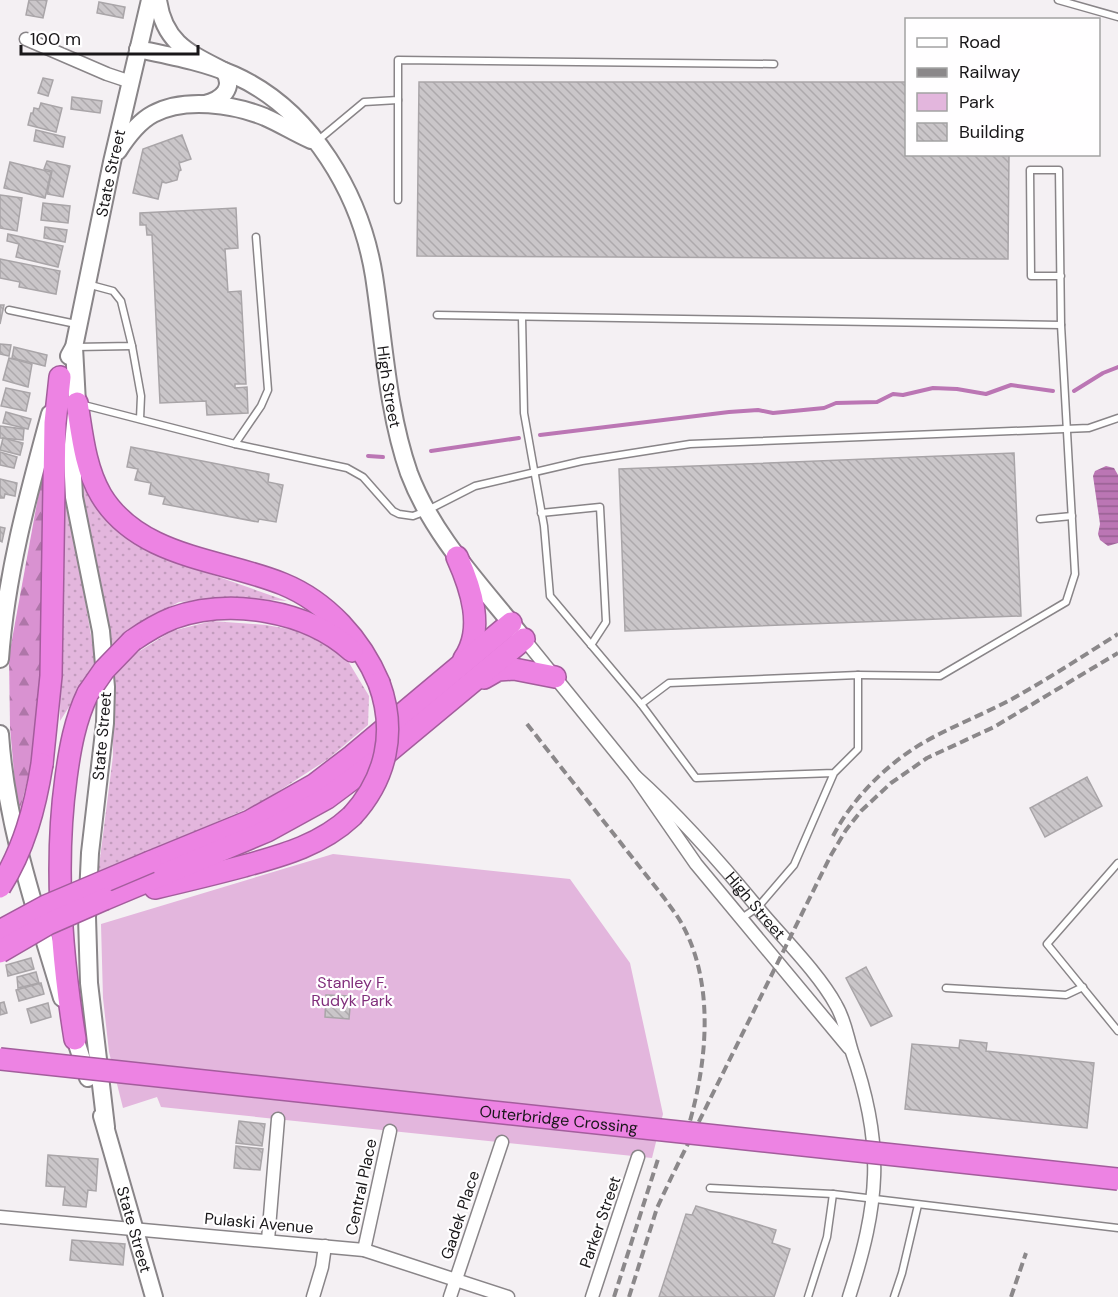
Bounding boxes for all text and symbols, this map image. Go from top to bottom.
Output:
scale bar [21,18,198,56]
legend [905,18,1100,156]
text: 100 m [30,27,81,51]
text: Road [959,30,1001,54]
text: Railway [959,60,1021,84]
text: Park [959,90,995,114]
text: Building [959,120,1024,144]
street label: State Street [91,127,130,219]
street label: High Street [373,344,406,429]
street label: State Street [88,691,116,781]
street label: High Street [721,867,791,943]
park label: Stanley F. Rudyk Park [311,972,393,1011]
street label: Outerbridge Crossing [479,1100,639,1138]
street label: Central Place [341,1137,381,1237]
street label: Gadek Place [436,1168,484,1262]
street label: Parker Street [575,1173,625,1271]
street label: State Street [112,1184,157,1275]
street label: Pulaski Avenue [204,1208,314,1238]

